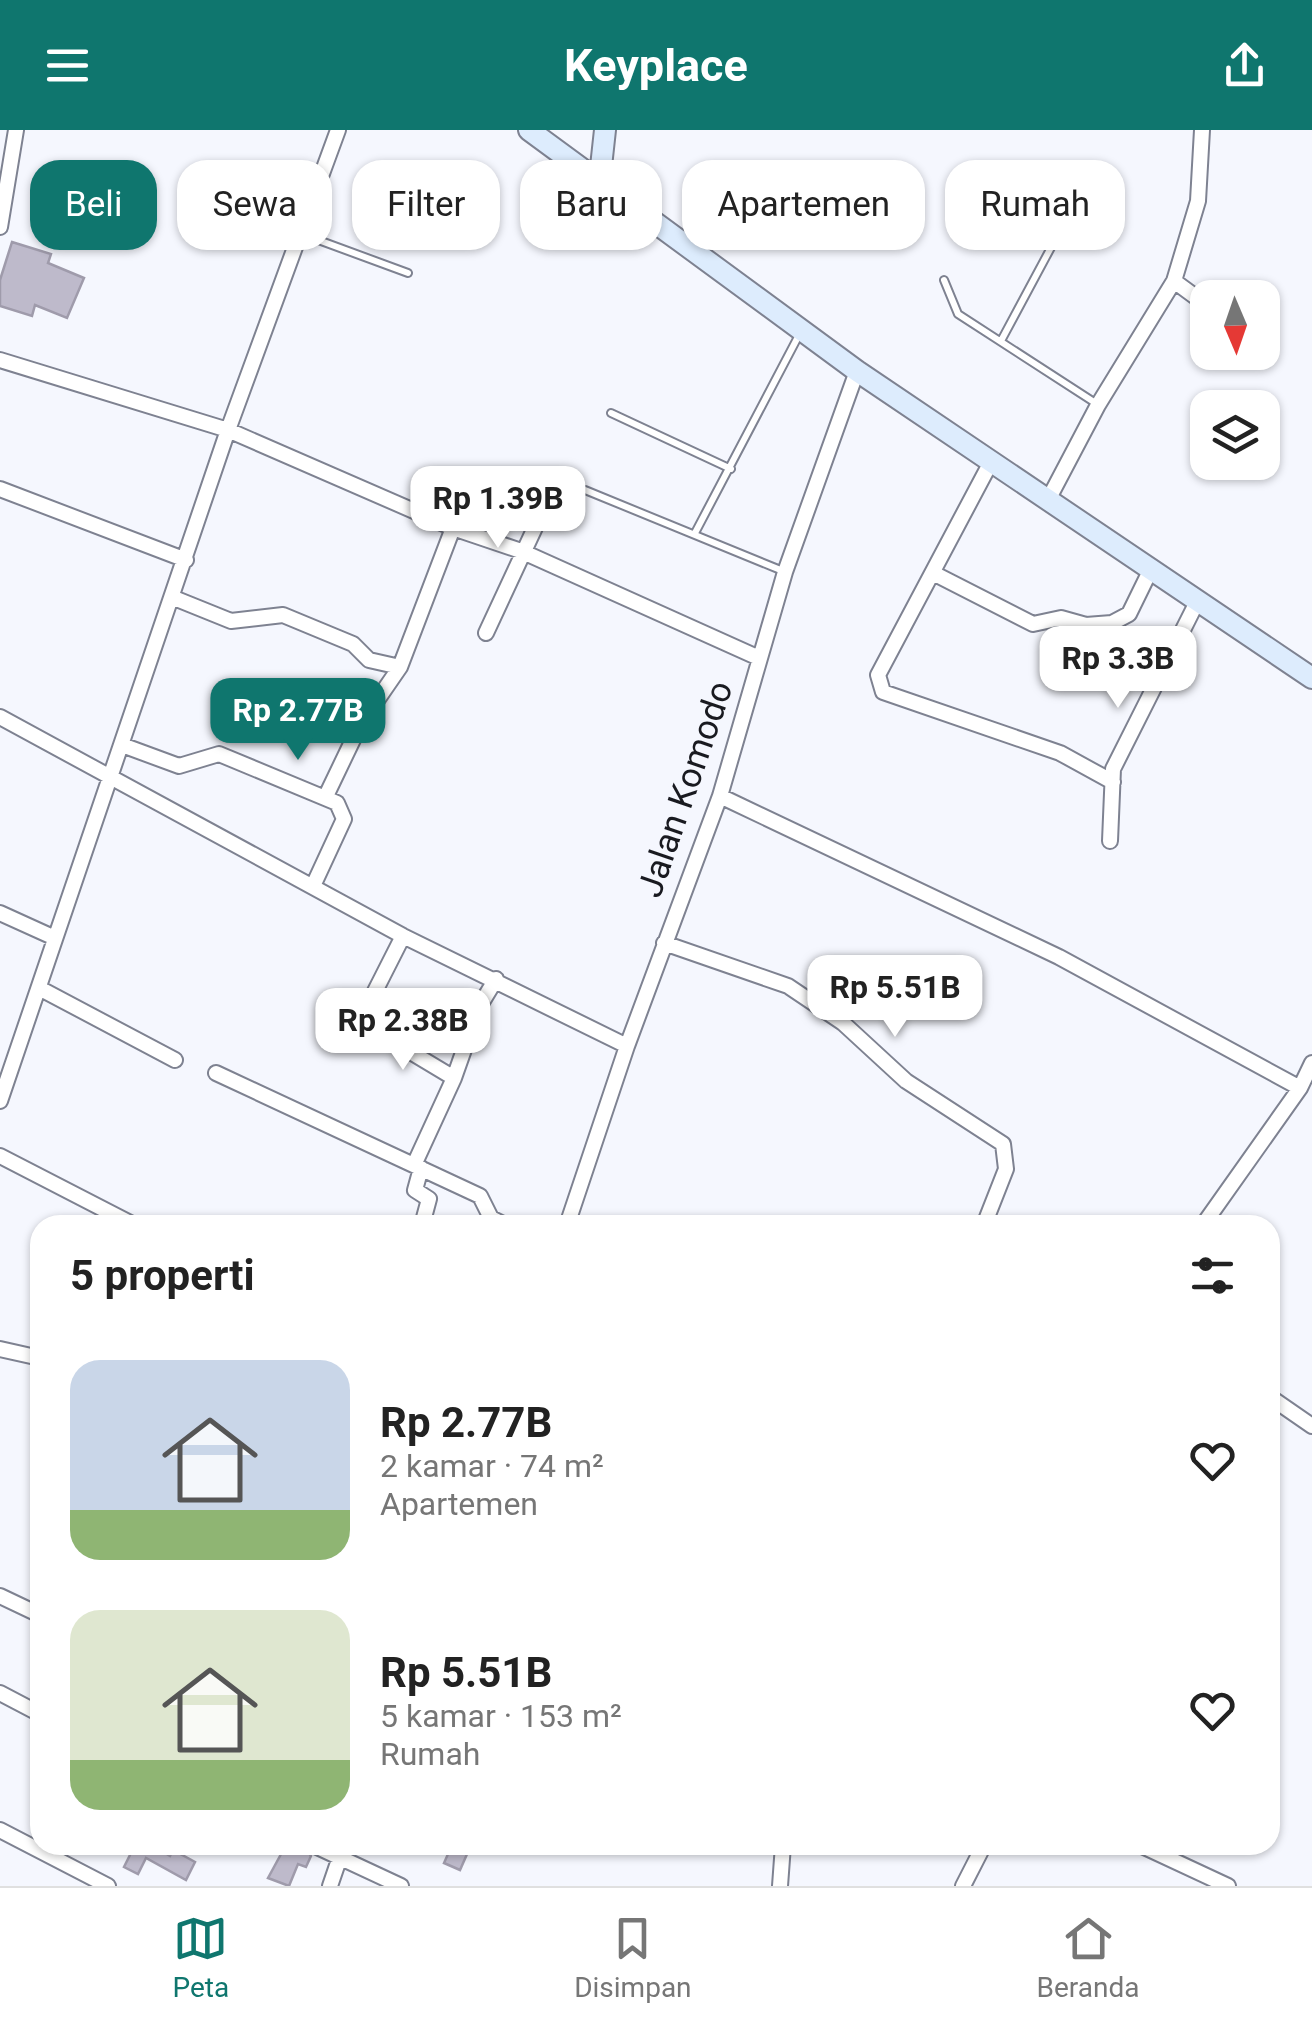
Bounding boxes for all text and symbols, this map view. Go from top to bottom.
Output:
icon: menu [40,38,95,93]
icon: share [1217,38,1272,93]
text: Keyplace [564,39,748,92]
chip: Beli [30,160,157,250]
chip: Sewa [177,160,332,250]
chip: Filter [352,160,500,250]
chip: Baru [520,160,662,250]
chip: Apartemen [682,160,925,250]
chip: Rumah [945,160,1125,250]
north arrow [1190,280,1280,370]
map controls [1190,280,1280,480]
button: layers [1190,390,1280,480]
pin: Rp 1.39B [395,466,601,551]
text: Rp 1.39B [432,479,564,517]
pin: Rp 3.3B [1026,626,1210,711]
text: Rp 3.3B [1062,639,1174,677]
street label: Jalan Komodo [629,676,742,903]
pin: Rp 2.77B [195,678,401,763]
text: Rp 2.77B [232,691,364,729]
pin: Rp 5.51B [792,955,998,1040]
text: Rp 5.51B [829,968,961,1006]
pin: Rp 2.38B [300,988,506,1073]
text: Rp 2.38B [337,1001,469,1039]
icon: filters [1185,1248,1240,1303]
text: 5 properti [70,1251,255,1300]
text: Rp 2.77B [380,1398,552,1447]
icon: home [150,1400,270,1520]
icon: heart [1185,1433,1240,1488]
text: 2 kamar · 74 m² [380,1447,604,1485]
text: Apartemen [380,1485,538,1523]
text: Rp 5.51B [380,1648,552,1697]
icon: home [150,1650,270,1770]
icon: heart [1185,1683,1240,1738]
text: 5 kamar · 153 m² [380,1697,622,1735]
text: Rumah [380,1735,480,1773]
tab: Peta [172,1911,229,2004]
tab: Disimpan [574,1911,692,2004]
tab: Beranda [1037,1911,1139,2004]

